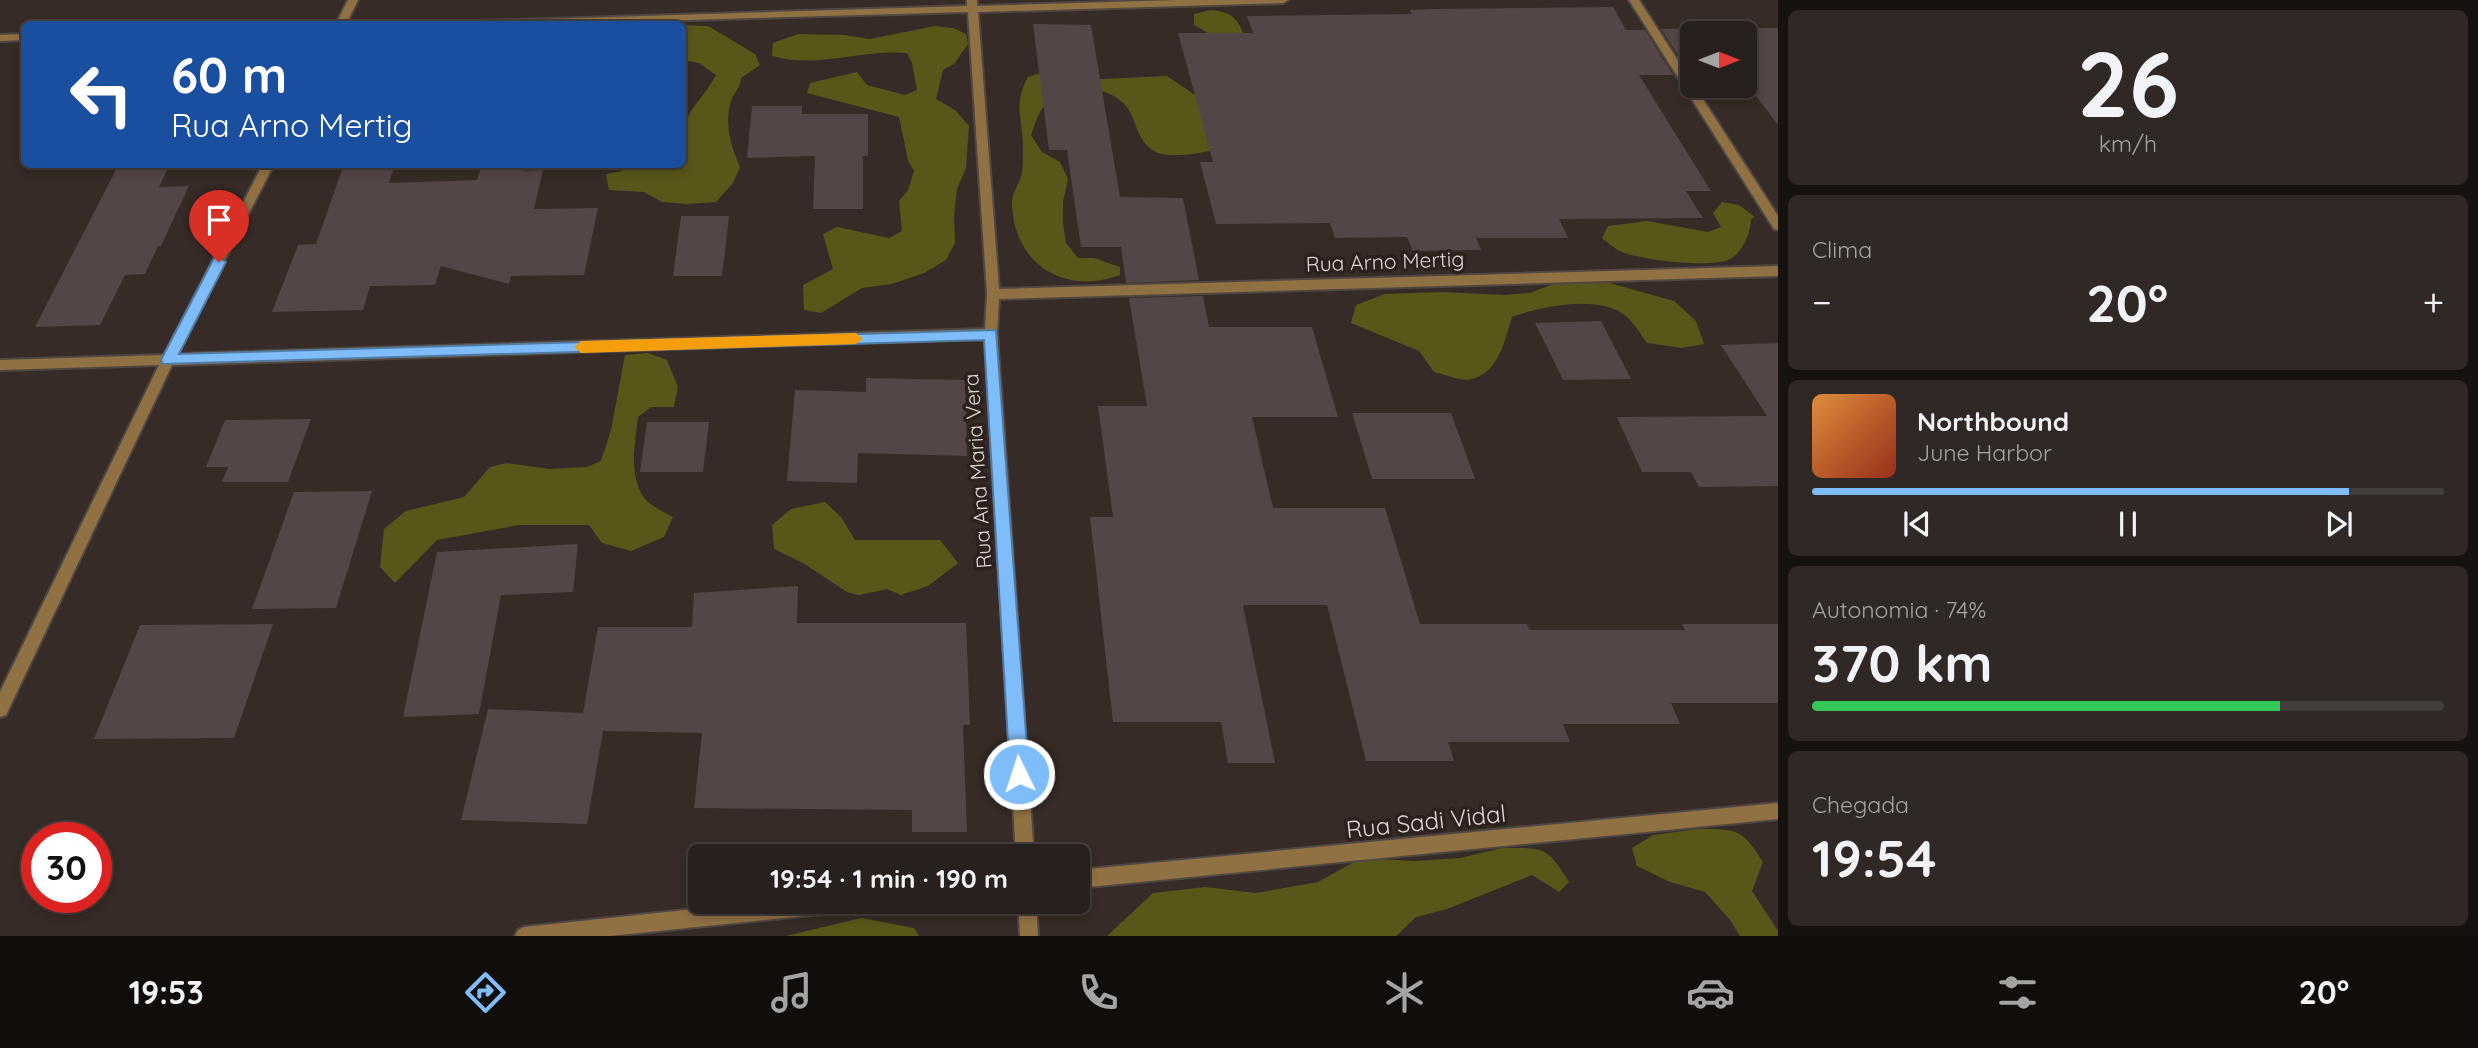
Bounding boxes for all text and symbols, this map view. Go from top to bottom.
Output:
north arrow [1680,21,1757,98]
map controls [1680,21,1757,98]
text: 26 [2077,26,2179,140]
text: 60 m [171,44,287,105]
icon: left [56,49,147,140]
text: Rua Arno Mertig [171,105,413,145]
text: km/h [2099,129,2157,158]
pin [189,190,249,262]
icon: arrive [200,201,238,239]
text: Clima [1812,235,1872,264]
street label: Rua Arno Mertig [1305,245,1465,277]
text: 20° [2086,270,2168,335]
text: − [1812,278,1832,326]
text: + [2423,278,2444,326]
street label: Rua Ana Maria Vera [957,373,997,569]
text: Northbound [1917,405,2069,438]
text: June Harbor [1917,438,2052,467]
icon: previous [1898,505,1936,543]
icon: pause [2109,505,2147,543]
icon: next [2320,505,2358,543]
text: Autonomia · 74% [1812,595,1986,624]
text: 370 km [1812,630,1993,695]
position arrow [982,737,1056,811]
text: Chegada [1812,790,1909,819]
street label: Rua Sadi Vidal [1345,798,1507,844]
speed limit sign: 30 [21,822,112,913]
text: 19:54 [1812,825,1937,890]
text: 19:54 · 1 min · 190 m [770,862,1008,895]
icon: directions [461,968,510,1017]
icon: music [767,968,816,1017]
icon: phone [1074,968,1123,1017]
icon: climate [1380,968,1429,1017]
icon: car [1686,968,1735,1017]
icon: filters [1993,968,2042,1017]
text: 19:53 [129,972,204,1012]
text: 20° [2299,972,2349,1012]

